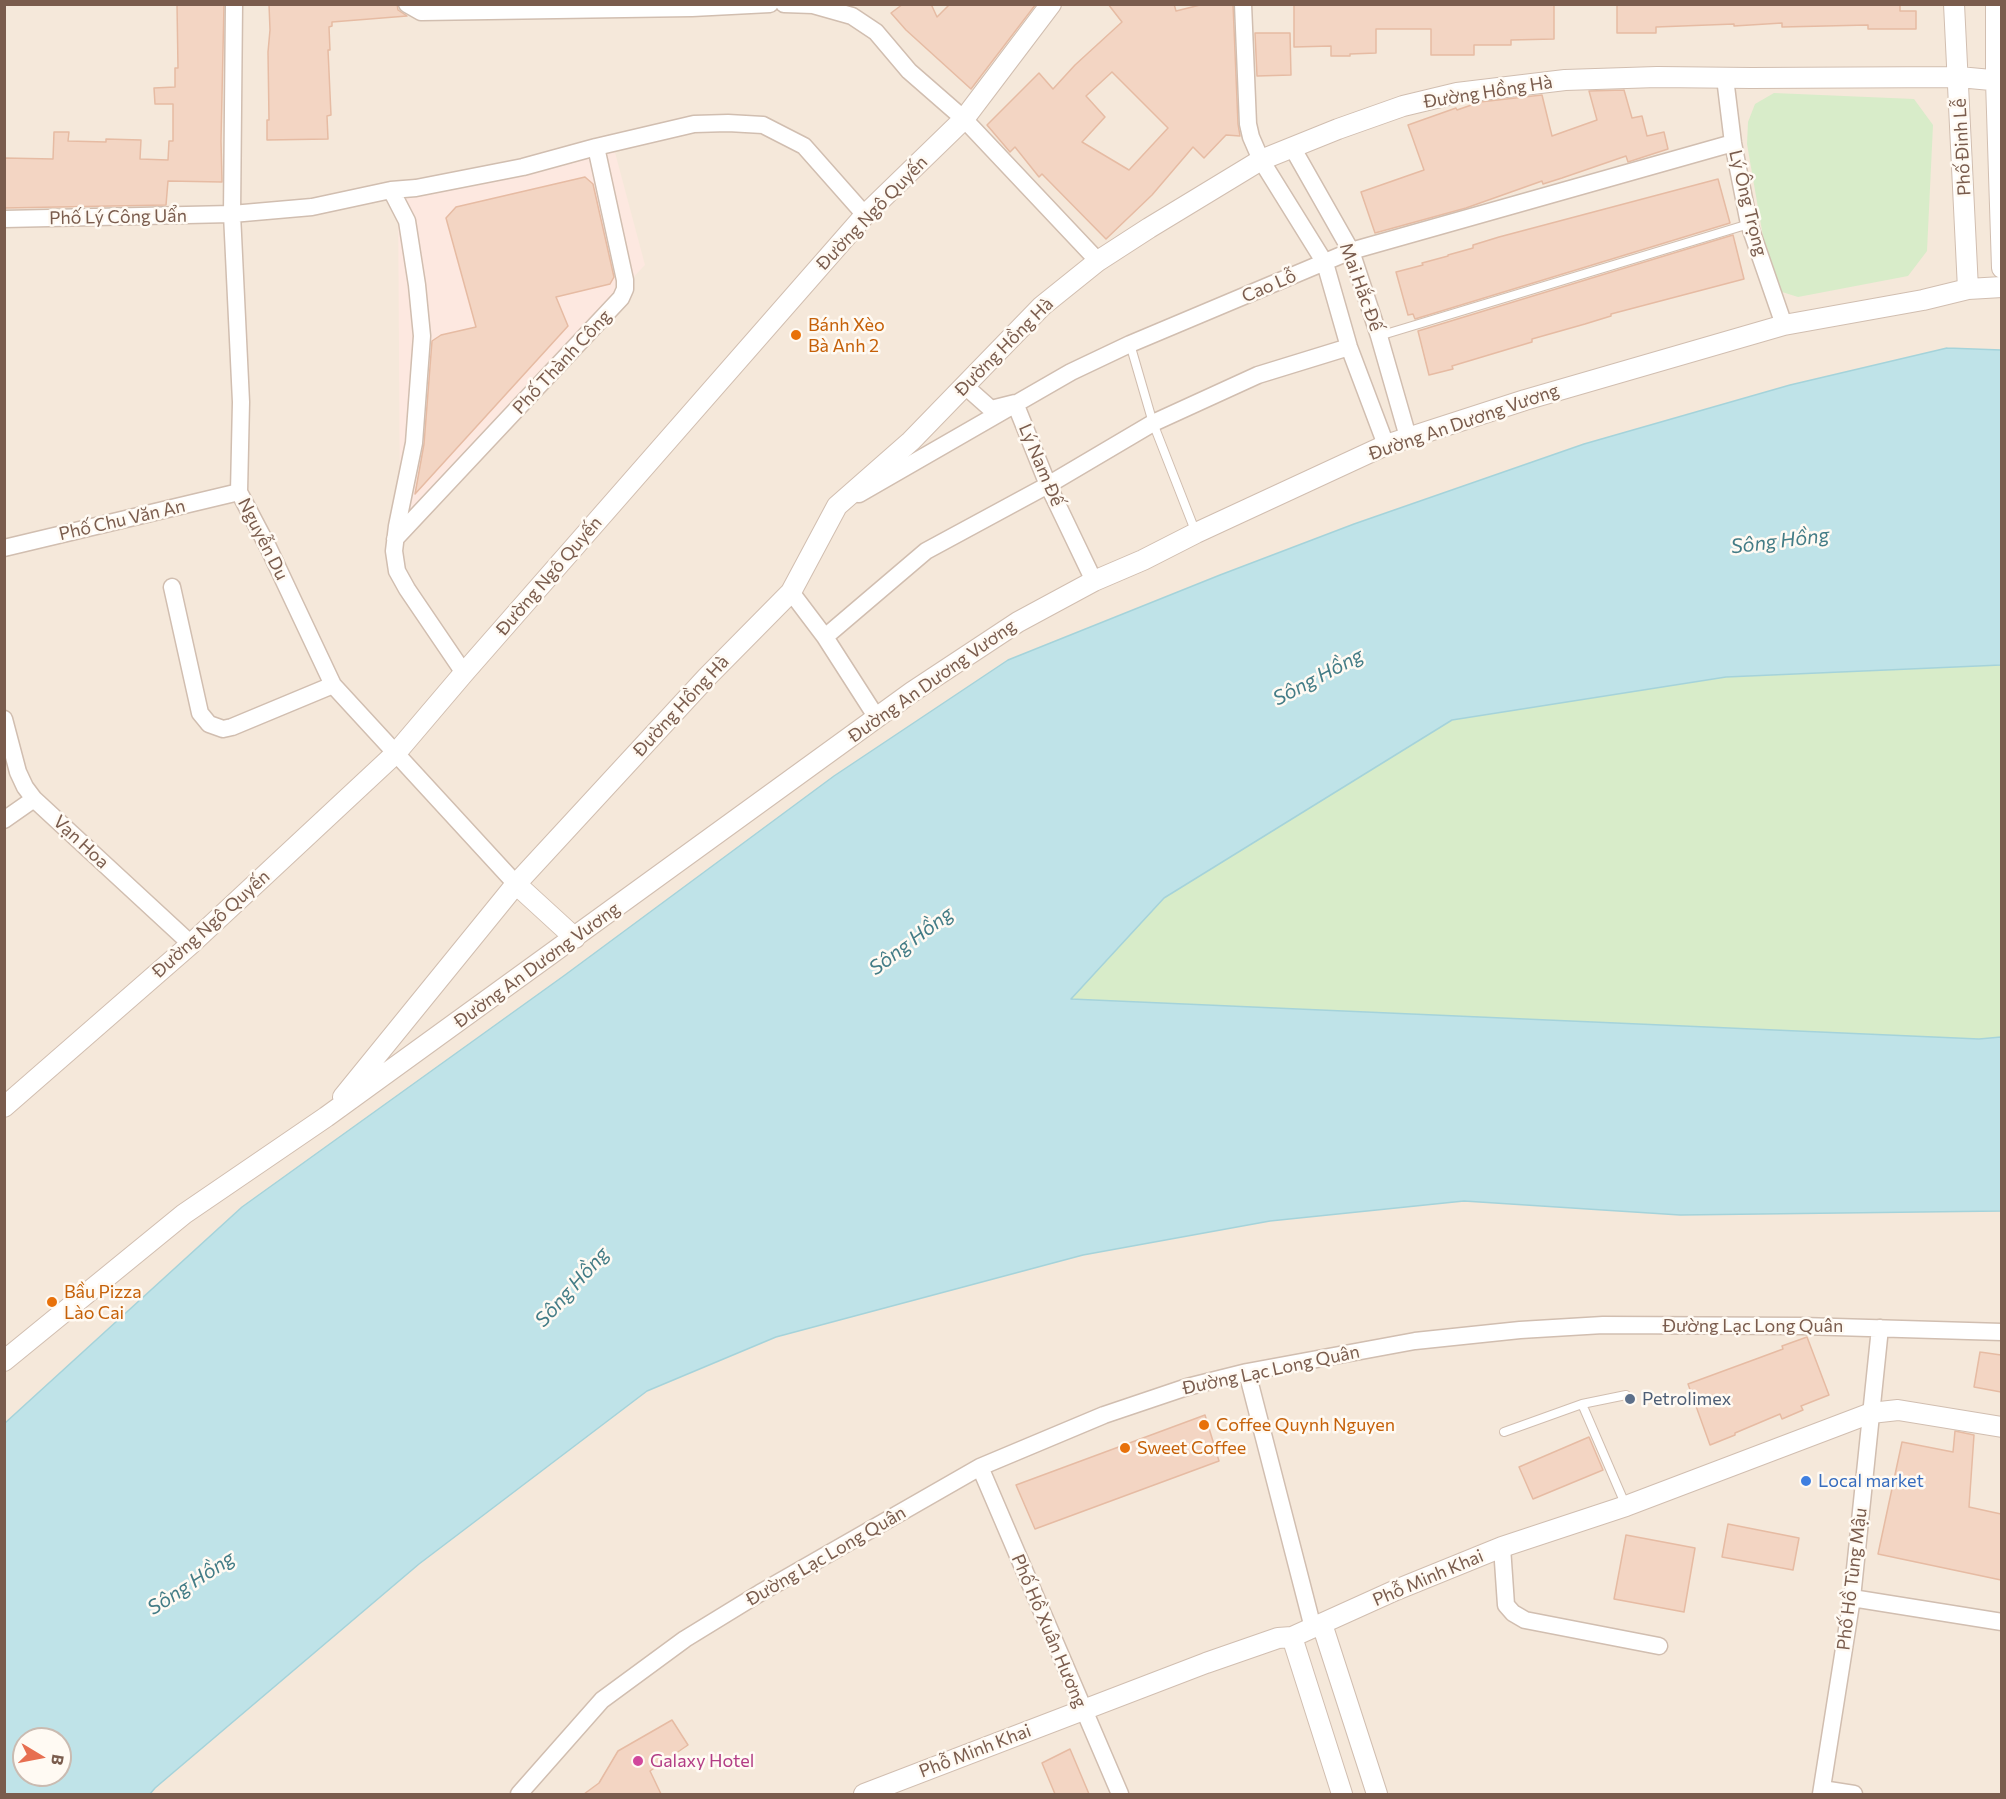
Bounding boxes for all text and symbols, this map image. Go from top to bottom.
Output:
street label: Đường Hồng Hà [1422,71,1554,113]
street label: Phố Đinh Lễ [1949,98,1975,196]
street label: Lý Ông Trọng [1724,148,1772,258]
street label: Đường Ngô Quyến [812,151,932,275]
street label: Phố Lý Công Uẩn [49,205,187,229]
street label: Mai Hắc Đế [1335,240,1387,334]
street label: Cao Lỗ [1239,265,1299,307]
street label: Đường Hồng Hà [950,293,1058,401]
street label: Phố Thành Công [508,306,616,418]
place label: Bánh Xèo Bà Anh 2 [808,314,885,356]
marker: Bánh Xèo Bà Anh 2 [789,328,803,342]
street label: Đường An Dương Vương [1366,379,1562,465]
street label: Lý Nam Đế [1014,421,1068,509]
street label: Nguyễn Du [233,494,293,584]
street label: Phố Chu Văn An [57,495,187,545]
street label: Đường Ngô Quyến [491,512,607,640]
water label: Sông Hồng [1729,523,1831,559]
street label: Đường An Dương Vương [844,615,1020,747]
water label: Sông Hồng [1269,643,1367,711]
street label: Đường Hồng Hà [629,651,733,761]
street label: Vạn Hoa [49,811,113,873]
street label: Đường Ngô Quyến [148,866,274,982]
street label: Đường An Dương Vương [450,898,624,1032]
water label: Sông Hồng [864,902,958,980]
water label: Sông Hồng [530,1242,614,1332]
place label: Bầu Pizza Lào Cai [64,1281,142,1324]
marker: Bầu Pizza Lào Cai [45,1295,59,1309]
street label: Đường Lạc Long Quân [1663,1315,1843,1337]
street label: Đường Lạc Long Quân [1180,1341,1362,1399]
place label: Petrolimex [1642,1388,1731,1410]
marker: Petrolimex [1623,1392,1637,1406]
place label: Coffee Quynh Nguyen [1216,1414,1395,1436]
marker: Coffee Quynh Nguyen [1197,1418,1211,1432]
place label: Sweet Coffee [1137,1437,1246,1459]
marker: Sweet Coffee [1118,1441,1132,1455]
place label: Local market [1818,1470,1924,1492]
marker: Local market [1799,1474,1813,1488]
street label: Đường Lạc Long Quân [742,1502,910,1610]
street label: Phố Hồ Tùng Mậu [1833,1506,1871,1652]
street label: Phỗ Minh Khai [1369,1545,1487,1611]
water label: Sông Hồng [143,1546,239,1620]
street label: Phố Hồ Xuân Hương [1007,1551,1091,1711]
street label: Phỗ Minh Khai [916,1720,1034,1782]
north arrow [12,1727,72,1787]
place label: Galaxy Hotel [650,1750,754,1772]
text: B [48,1753,69,1767]
marker: Galaxy Hotel [631,1754,645,1768]

